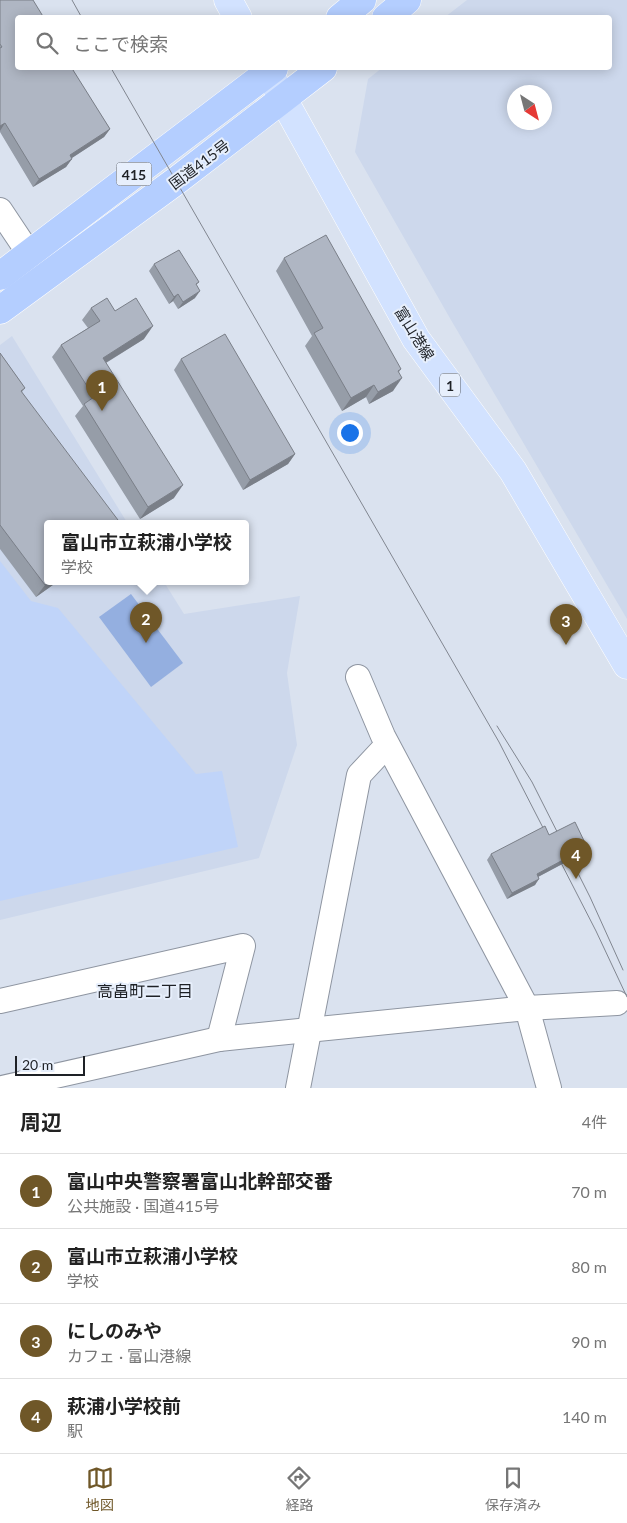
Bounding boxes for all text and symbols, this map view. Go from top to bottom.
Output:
search box [15,15,612,70]
icon: search [33,29,61,57]
text: ここで検索 [73,32,168,55]
north arrow [507,85,552,130]
street label: 国道415号 [165,135,233,193]
road number: 415 [116,162,152,185]
street label: 富山港線 [391,303,439,363]
pin: 1 [86,370,118,411]
road number: 1 [440,374,460,396]
your location [337,420,363,446]
popup [44,520,249,585]
text: 富山市立萩浦小学校 [61,530,232,553]
text: 学校 [61,557,93,576]
pin: 2 [130,602,162,643]
pin: 3 [550,604,582,645]
pin: 4 [560,838,592,879]
district label: 高畠町二丁目 [97,981,193,1000]
scale bar [15,1053,85,1076]
text: 20 m [22,1056,53,1073]
text: 周辺 [20,1109,62,1134]
text: 4件 [582,1112,607,1131]
text: 富山中央警察署富山北幹部交番 [67,1169,333,1192]
text: 1 [31,1182,41,1201]
text: 70 m [571,1182,607,1201]
text: 公共施設 · 国道415号 [67,1196,219,1215]
text: 富山市立萩浦小学校 [67,1244,238,1267]
text: 2 [31,1257,41,1276]
text: 80 m [571,1257,607,1276]
text: 学校 [67,1271,99,1290]
text: にしのみや [67,1319,162,1342]
text: 3 [31,1332,41,1351]
text: 90 m [571,1332,607,1351]
text: カフェ · 富山港線 [67,1346,191,1365]
text: 萩浦小学校前 [67,1394,181,1417]
text: 4 [31,1407,41,1426]
text: 140 m [562,1407,607,1426]
text: 駅 [67,1421,83,1440]
tab: 地図 [86,1464,114,1514]
tab: 経路 [285,1464,313,1514]
tab: 保存済み [485,1464,541,1514]

